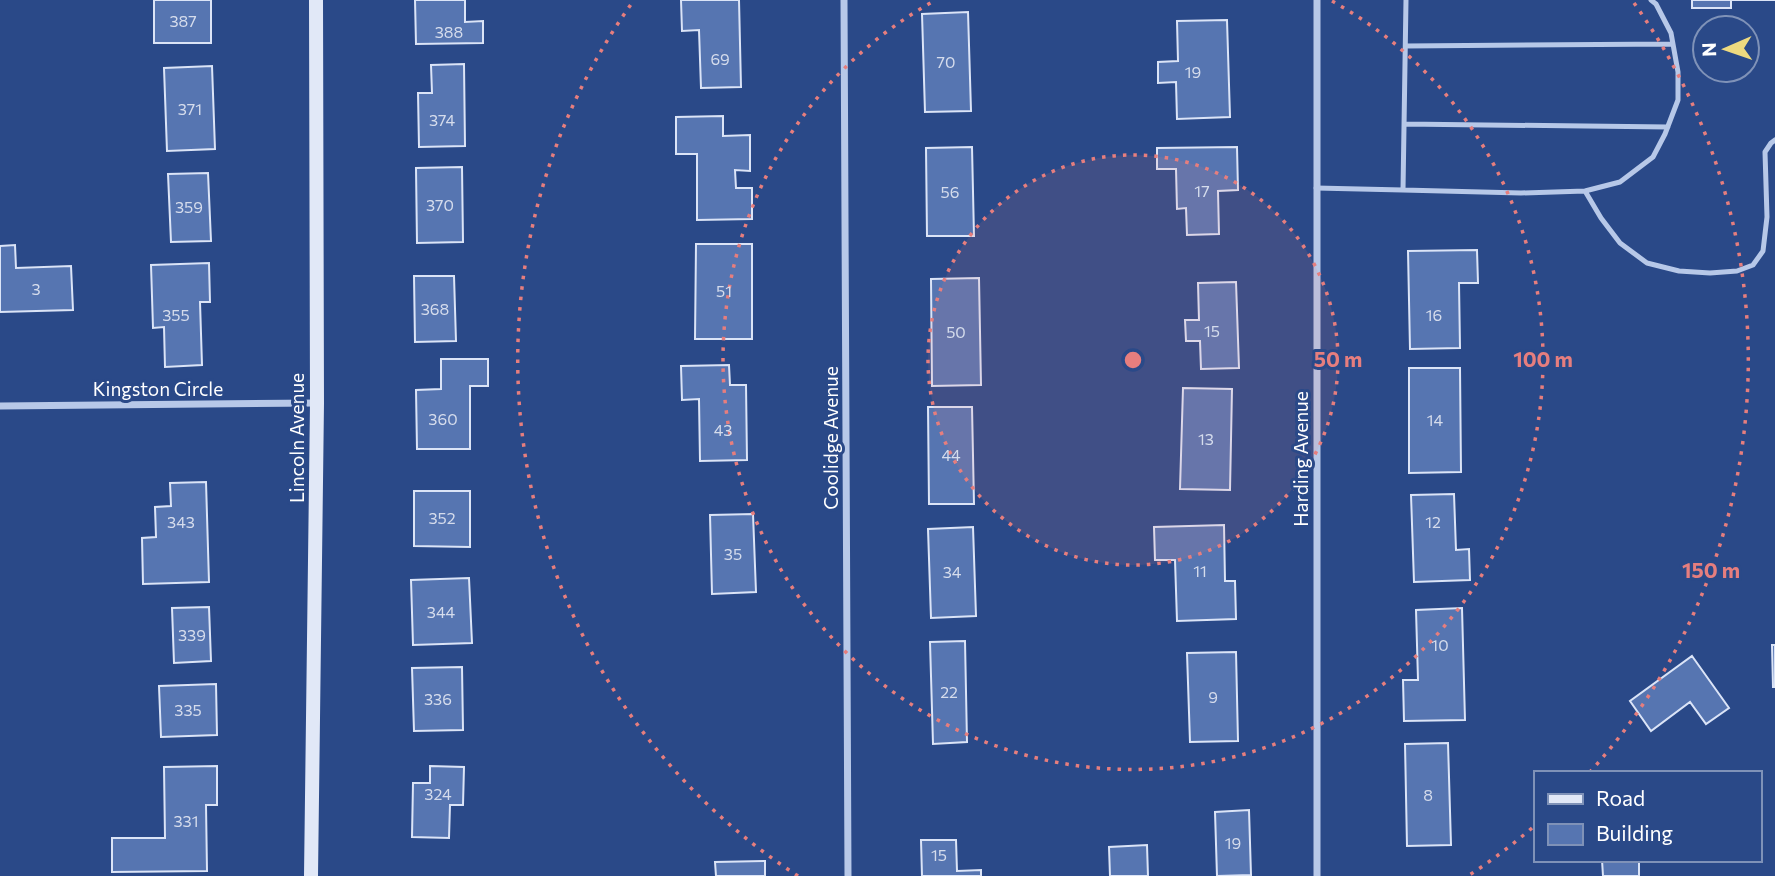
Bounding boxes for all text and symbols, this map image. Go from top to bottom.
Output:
house number: 387 [169,11,197,30]
north arrow [1691,14,1761,84]
house number: 388 [435,22,463,41]
text: N [1697,42,1720,57]
house number: 69 [710,49,730,68]
house number: 70 [937,52,955,71]
house number: 19 [1185,62,1201,81]
house number: 371 [178,99,202,118]
house number: 374 [429,110,455,129]
house number: 17 [1194,181,1210,200]
house number: 56 [941,182,959,201]
house number: 370 [426,195,454,214]
house number: 359 [175,197,203,216]
house number: 3 [31,279,41,298]
house number: 51 [716,281,732,300]
house number: 368 [421,299,449,318]
house number: 355 [162,305,190,324]
house number: 16 [1426,305,1442,324]
house number: 15 [1204,321,1220,340]
house number: 50 [946,322,966,341]
text: 50 m [1314,346,1362,371]
text: 100 m [1513,346,1573,371]
centre of rings [1121,348,1145,372]
street label: Coolidge Avenue [819,366,842,510]
street label: Lincoln Avenue [285,373,308,503]
street label: Kingston Circle [93,377,223,400]
street label: Harding Avenue [1289,391,1312,527]
house number: 360 [428,409,458,428]
house number: 14 [1427,410,1444,429]
house number: 43 [714,420,732,439]
house number: 13 [1198,429,1214,448]
house number: 44 [941,445,961,464]
house number: 352 [428,508,456,527]
house number: 343 [167,512,195,531]
house number: 12 [1425,512,1441,531]
house number: 35 [724,544,742,563]
text: 150 m [1682,557,1740,582]
house number: 11 [1193,561,1207,580]
house number: 34 [943,562,962,581]
house number: 344 [427,602,456,621]
house number: 339 [178,625,206,644]
house number: 10 [1431,635,1449,654]
house number: 22 [940,682,958,701]
house number: 9 [1208,687,1218,706]
house number: 336 [424,689,452,708]
house number: 335 [174,700,202,719]
legend [1534,771,1761,862]
house number: 324 [424,784,452,803]
house number: 8 [1423,785,1433,804]
text: Road [1596,785,1645,810]
house number: 331 [173,811,199,830]
text: Building [1596,820,1673,845]
house number: 19 [1225,833,1241,852]
house number: 15 [931,845,947,864]

